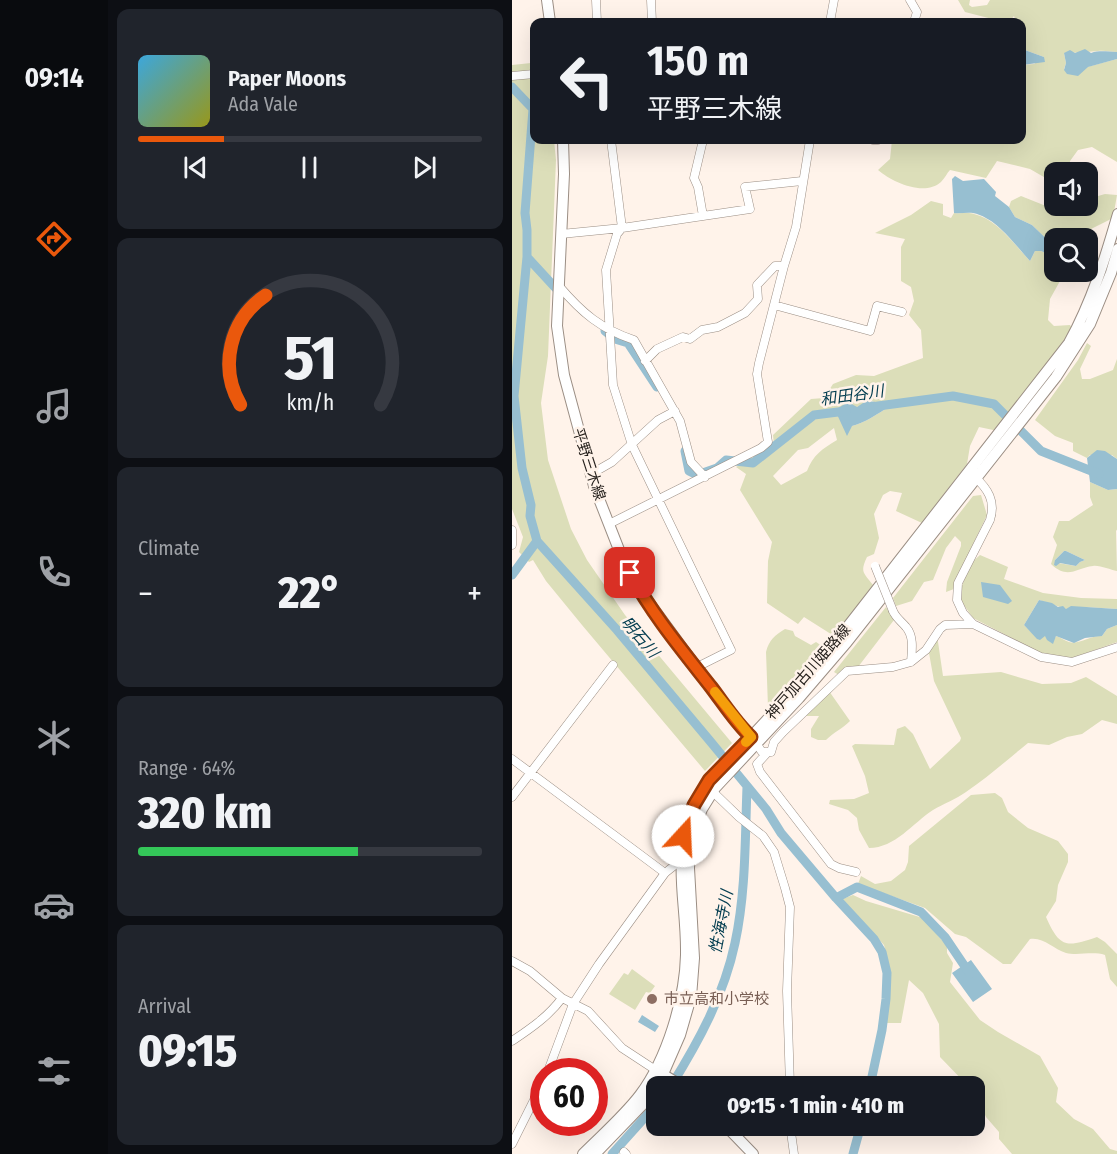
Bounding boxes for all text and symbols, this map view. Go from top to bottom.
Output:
text: 150 m [647,36,749,86]
icon: left [548,42,626,120]
text: 09:14 [24,62,84,94]
text: Paper Moons [228,65,346,92]
text: Ada Vale [228,92,298,116]
text: 平野三木線 [647,93,782,125]
icon: previous [179,151,212,184]
icon: pause [293,151,326,184]
icon: next [408,151,441,184]
map controls [1044,162,1098,282]
button: sound [1044,162,1098,216]
icon: directions [33,218,75,260]
button: search [1044,228,1098,282]
text: 51 [283,321,337,396]
water label: 和田谷川 [819,381,887,409]
icon: music [33,385,75,427]
text: km/h [286,390,334,416]
street label: 平野三木線 [569,426,609,502]
text: Climate [138,536,200,560]
pin [604,547,655,598]
icon: phone [33,551,75,593]
icon: arrive [613,556,646,589]
text: 22° [278,566,342,620]
text: − [138,574,153,614]
text: + [467,574,482,614]
water label: 明石川 [617,613,664,663]
street label: 神戸加古川姫路線 [762,621,854,723]
icon: climate [33,717,75,759]
text: Range · 64% [138,756,235,780]
text: 320 km [138,786,272,840]
position arrow [651,804,715,868]
icon: car [33,884,75,926]
water label: 性海寺川 [706,887,737,955]
place label: 市立高和小学校 [664,990,769,1008]
marker: 市立高和小学校 [645,992,659,1006]
text: Arrival [138,994,191,1018]
text: 09:15 [138,1024,237,1078]
icon: filters [33,1050,75,1092]
speed limit sign: 60 [530,1058,608,1136]
text: 09:15 · 1 min · 410 m [727,1092,904,1119]

